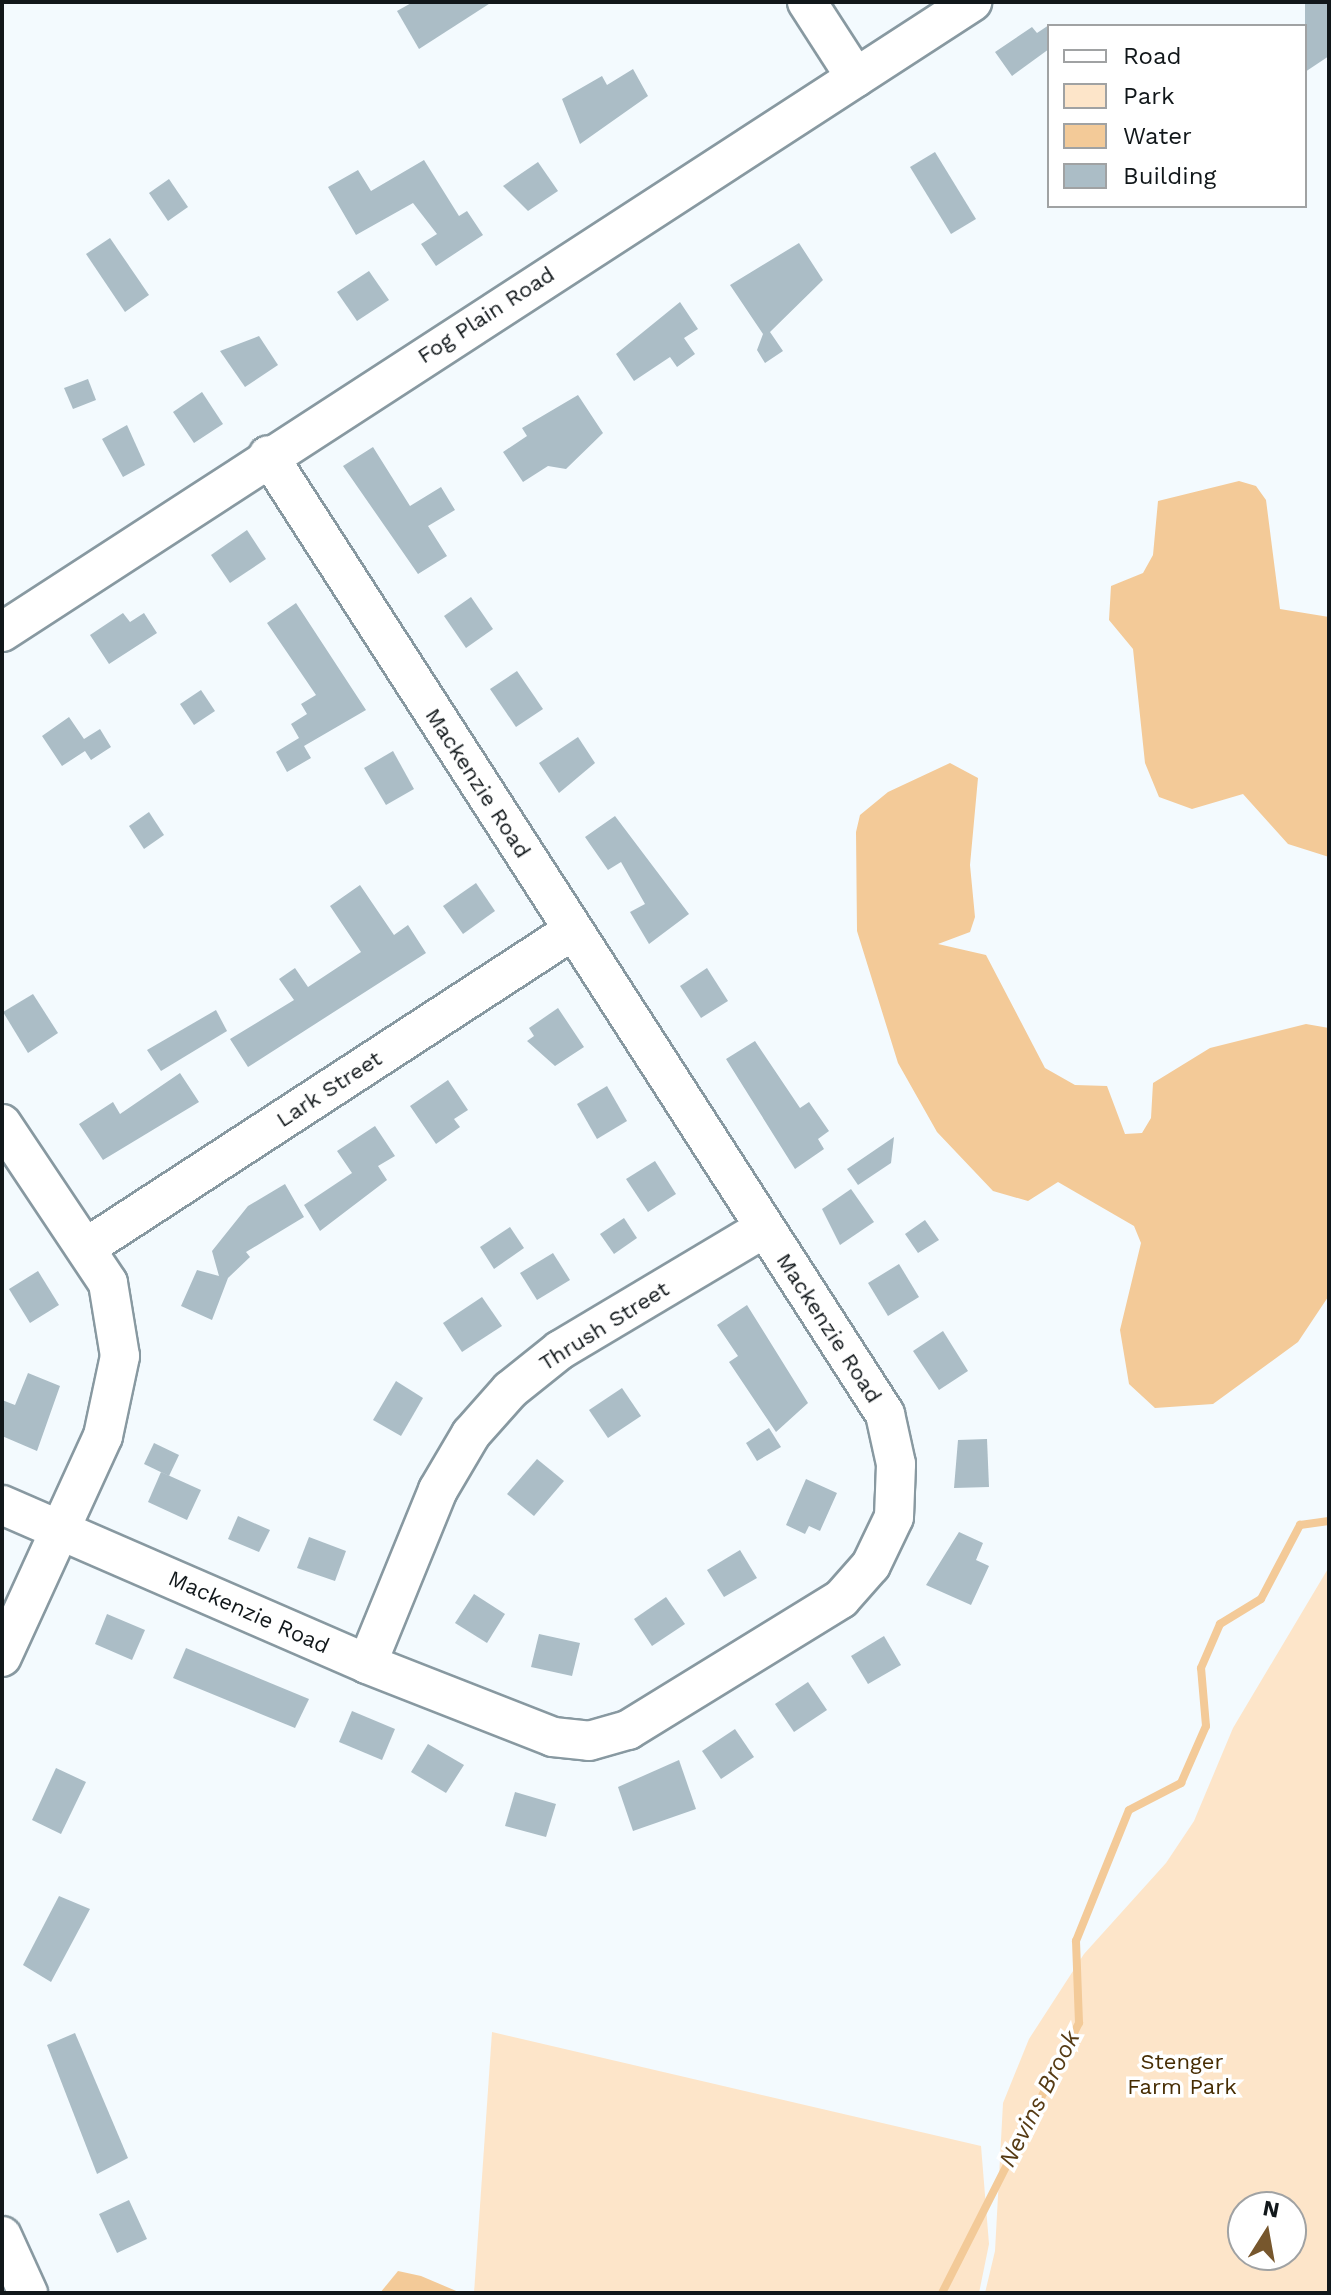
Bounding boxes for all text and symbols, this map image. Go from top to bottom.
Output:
legend [1047,24,1307,208]
text: Road [1123,42,1182,70]
text: Park [1123,82,1175,110]
text: Water [1123,122,1192,150]
text: Building [1123,162,1216,190]
street label: Fog Plain Road [413,261,559,369]
street label: Mackenzie Road [420,703,536,863]
street label: Lark Street [271,1045,387,1133]
street label: Mackenzie Road [771,1248,887,1408]
street label: Thrush Street [534,1276,674,1376]
street label: Mackenzie Road [164,1565,334,1659]
water label: Nevins Brook [993,2026,1087,2172]
park label: Stenger Farm Park [1127,2048,1237,2100]
north arrow [1227,2191,1307,2271]
text: N [1261,2195,1282,2223]

